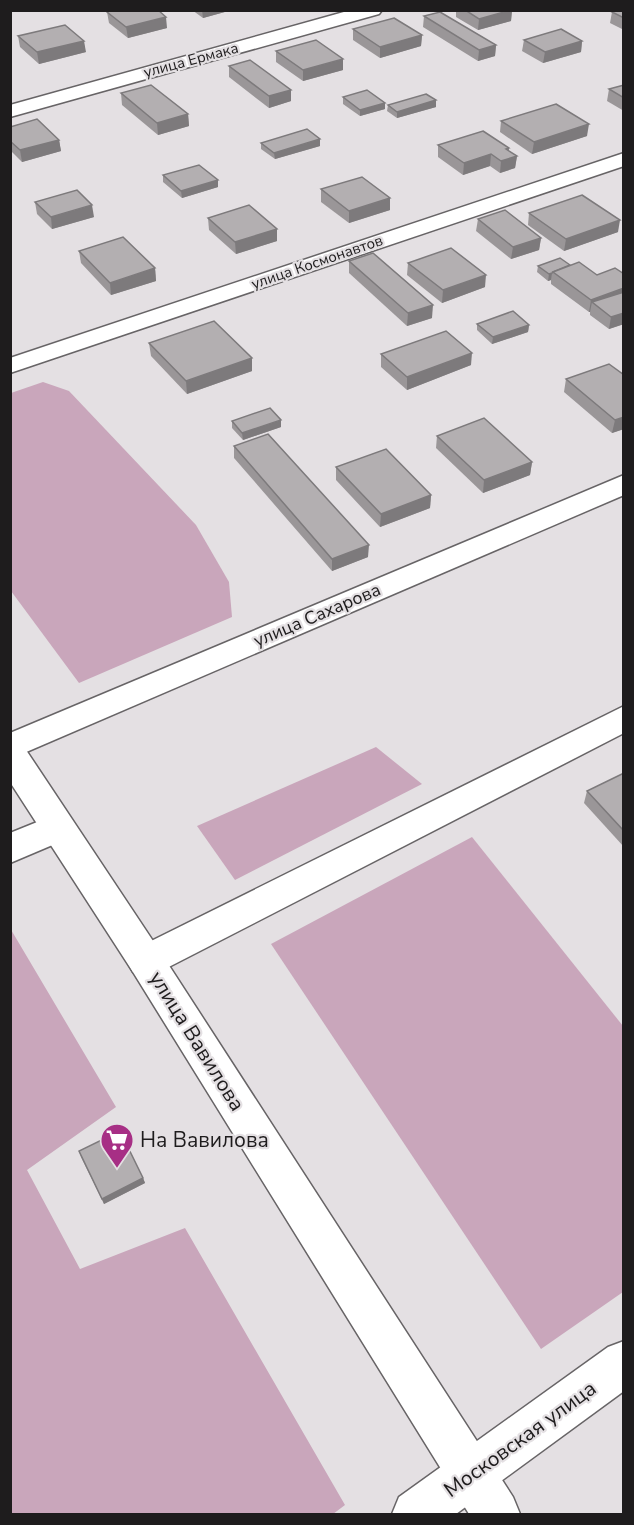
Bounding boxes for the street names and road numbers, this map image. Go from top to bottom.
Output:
street label: улица Ермака [141,38,241,82]
street label: улица Космонавтов [249,230,385,294]
street label: улица Сахарова [250,577,384,653]
street label: улица Вавилова [143,966,251,1116]
street label: Московская улица [438,1374,602,1504]

